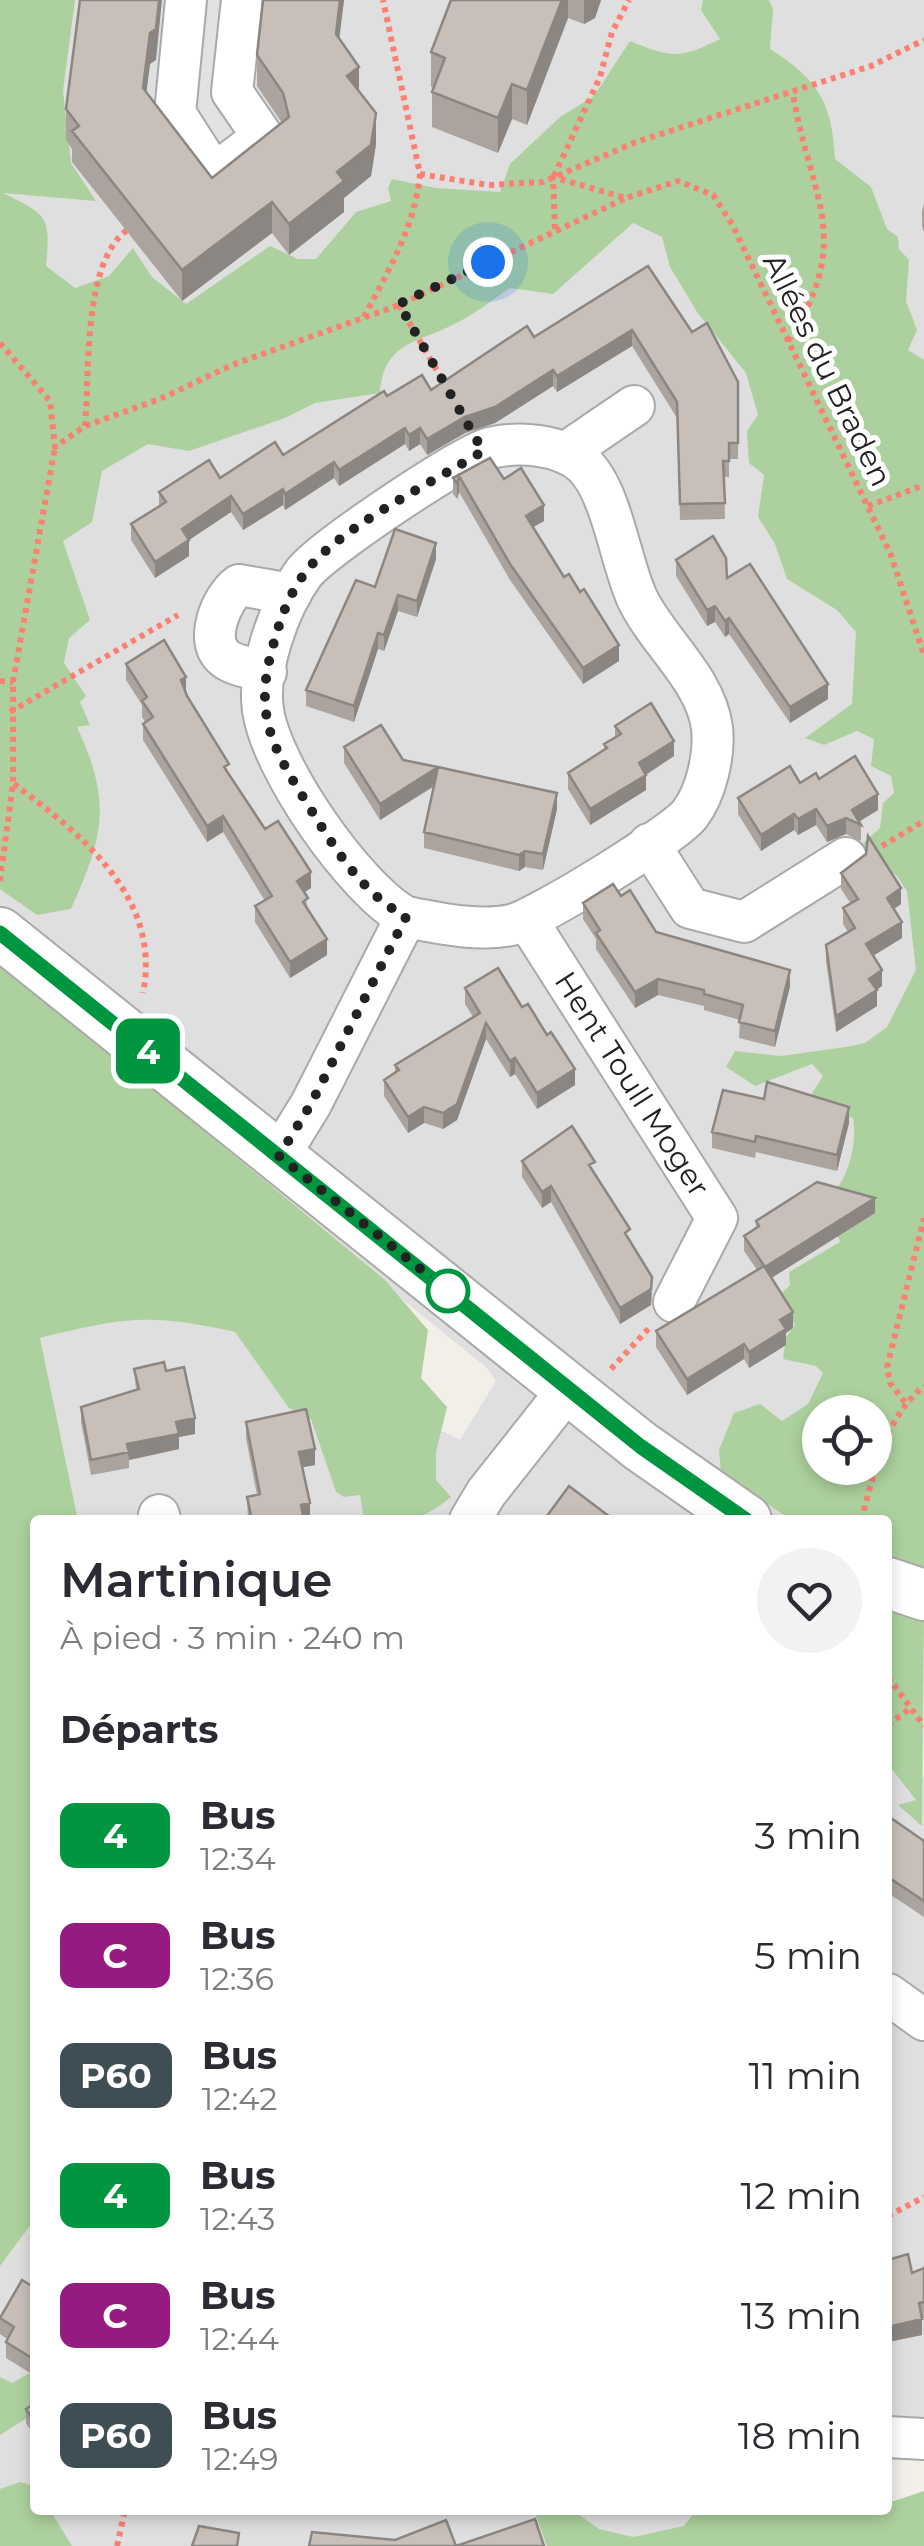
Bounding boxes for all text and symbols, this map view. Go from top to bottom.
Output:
your location [463,237,513,287]
street label: Allées du Braden [755,247,900,492]
street label: Hent Toull Moger [547,965,718,1204]
line badge: 4 [116,1018,180,1084]
text: 4 [136,1030,160,1073]
unlabelled marker [427,1270,469,1312]
map controls [802,1395,892,1485]
button: locate [802,1395,892,1485]
button: heart [757,1548,862,1653]
text: Martinique [60,1551,332,1609]
text: À pied · 3 min · 240 m [60,1618,405,1657]
text: Départs [60,1706,218,1753]
text: Bus [200,1792,275,1839]
text: 3 min [754,1812,862,1859]
text: 4 [103,1814,127,1857]
text: 12:34 [200,1839,276,1878]
text: Bus [200,1912,275,1959]
text: 5 min [754,1932,862,1979]
text: C [102,1934,128,1977]
text: 12:36 [200,1959,274,1998]
text: Bus [202,2032,277,2079]
text: 11 min [748,2052,862,2099]
text: P60 [80,2054,152,2097]
text: 12:42 [202,2079,277,2118]
text: Bus [200,2152,275,2199]
text: 12 min [741,2172,862,2219]
text: 4 [103,2174,127,2217]
text: 12:43 [200,2199,275,2238]
text: Bus [200,2272,275,2319]
text: 13 min [741,2292,862,2339]
text: C [102,2294,128,2337]
text: 12:44 [200,2319,279,2358]
text: Bus [202,2392,277,2439]
text: 18 min [738,2412,862,2459]
text: P60 [80,2414,152,2457]
text: 12:49 [202,2439,279,2478]

